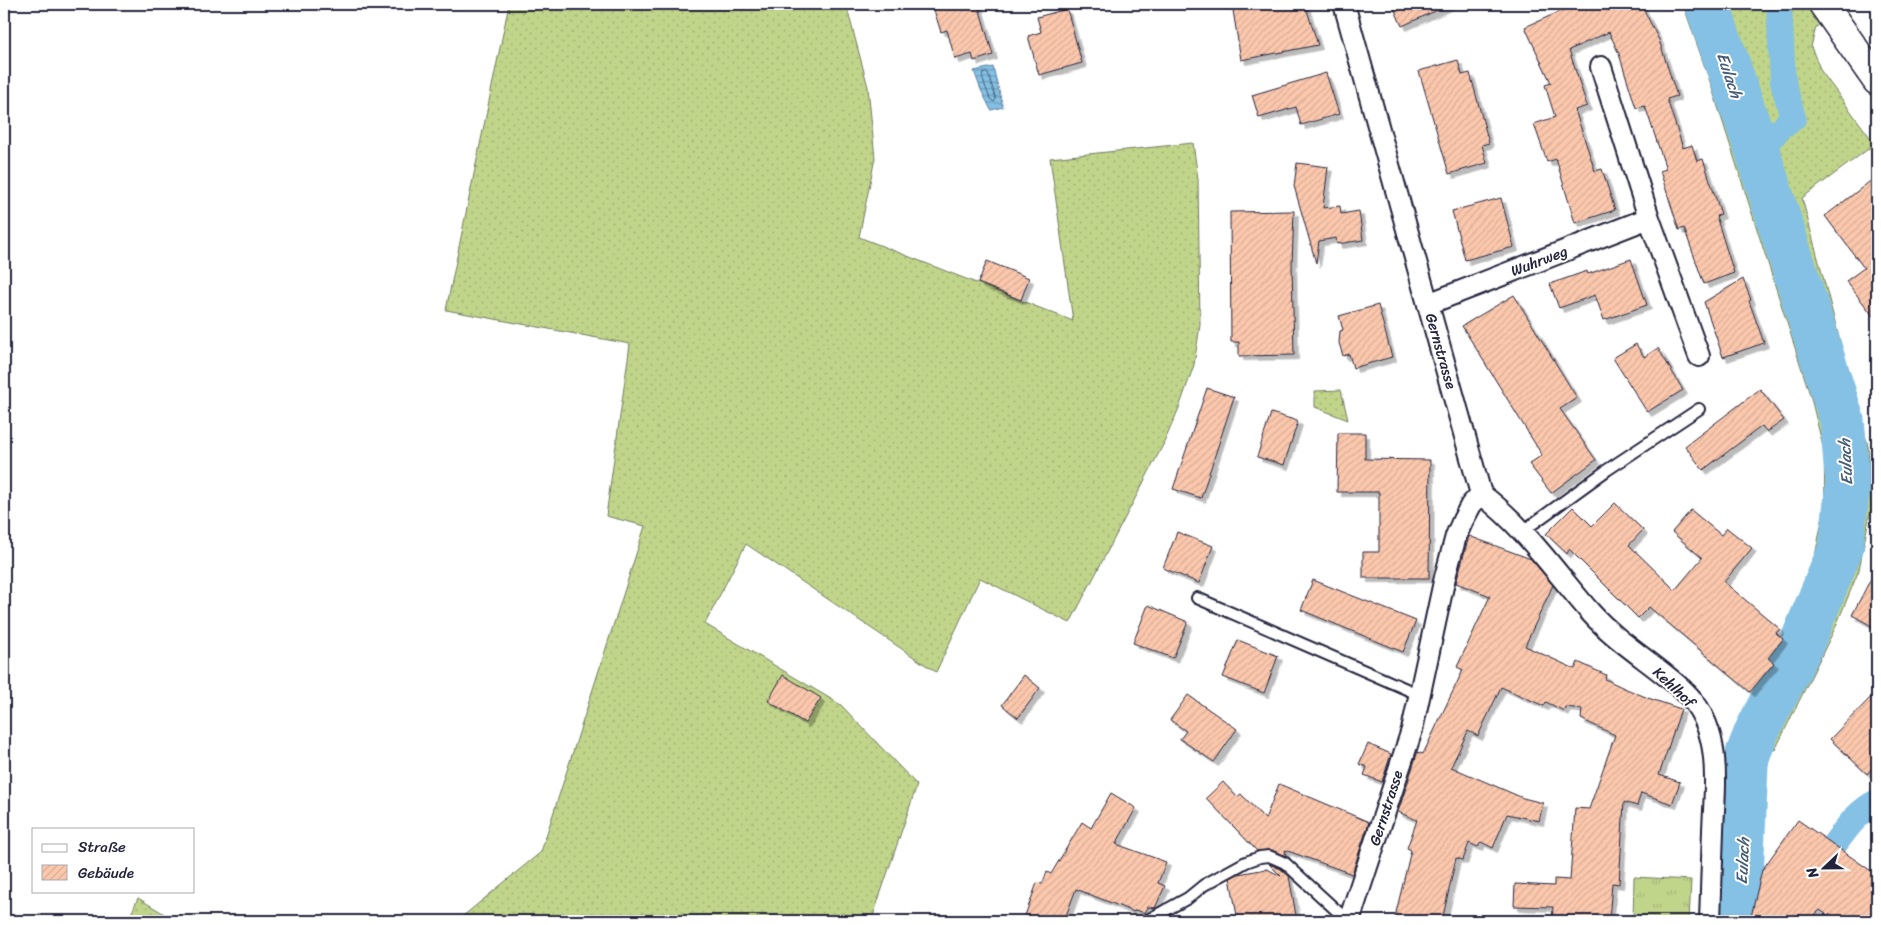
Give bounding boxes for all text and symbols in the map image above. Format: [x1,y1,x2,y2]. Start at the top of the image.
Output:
water label: Eulach [1709,49,1751,103]
street label: Wuhrweg [1507,238,1572,284]
street label: Gernstrasse [1418,310,1464,392]
water label: Eulach [1830,436,1861,486]
street label: Kehlhof [1646,660,1703,716]
street label: Gernstrasse [1362,767,1410,849]
legend [32,828,195,892]
text: Straße [78,834,126,860]
water label: Eulach [1727,835,1758,885]
north arrow [1798,842,1848,892]
text: Gebäude [78,860,134,886]
text: N [1799,863,1826,883]

